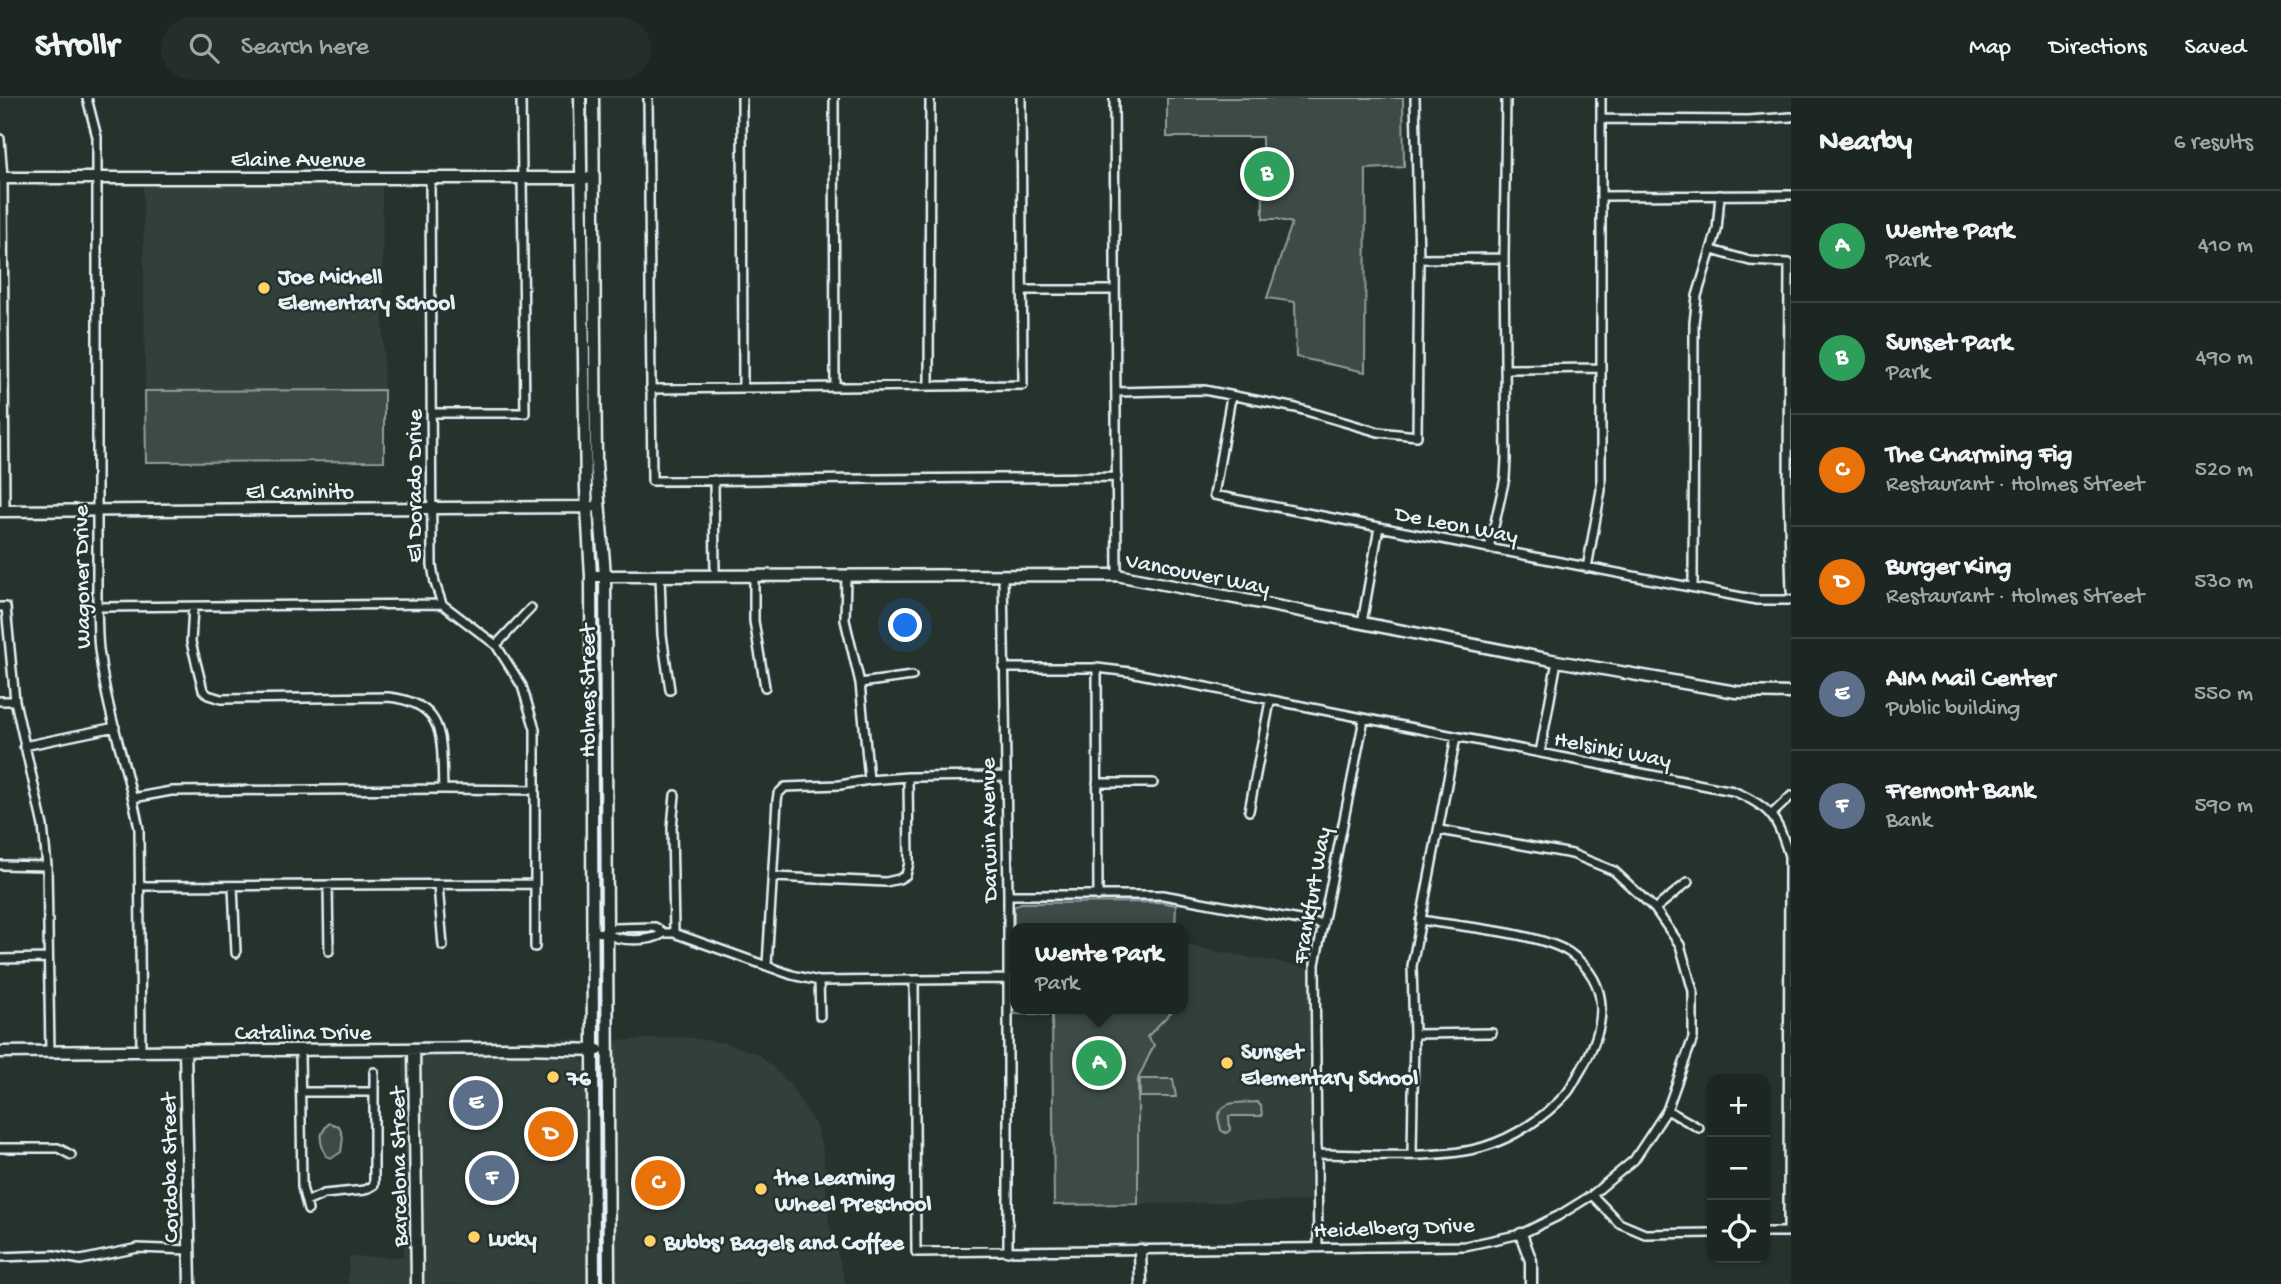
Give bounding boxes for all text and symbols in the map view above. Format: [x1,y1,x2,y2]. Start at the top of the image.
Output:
search box [161,17,651,80]
text: Strollr [35,29,119,67]
icon: search [185,29,223,67]
text: Search here [241,33,369,64]
text: Map [1969,34,2011,63]
text: Directions [2049,34,2147,63]
text: Saved [2185,34,2246,63]
text: Nearby [1819,126,1912,161]
text: 6 results [2174,130,2253,157]
street label: Elaine Avenue [231,148,366,175]
pin: B [1244,148,1290,200]
text: Wente Park [1886,217,2014,248]
text: A [1835,233,1849,260]
text: 410 m [2198,233,2253,260]
text: Park [1886,248,1930,275]
place label: Joe Michell Elementary School [277,265,455,318]
marker: Joe Michell Elementary School [256,280,272,296]
text: Sunset Park [1886,329,2012,360]
text: B [1836,345,1848,372]
text: 490 m [2196,345,2253,372]
text: Park [1886,360,1930,387]
street label: El Dorado Drive [403,408,430,563]
text: The Charming Fig [1886,441,2072,472]
text: C [1836,457,1848,484]
text: 520 m [2195,457,2253,484]
text: Restaurant · Holmes Street [1886,472,2144,499]
street label: El Caminito [246,480,354,507]
street label: De Leon Way [1391,501,1520,552]
street label: Wagoner Drive [69,504,98,649]
street label: Vancouver Way [1122,548,1272,603]
text: Burger King [1886,553,2011,584]
text: D [1835,569,1850,596]
text: 530 m [2194,569,2253,596]
text: Restaurant · Holmes Street [1886,584,2144,611]
your location [888,608,922,642]
street label: Holmes Street [576,623,603,758]
text: AIM Mail Center [1886,665,2055,696]
text: E [1835,681,1849,708]
text: 550 m [2194,681,2253,708]
text: Public building [1886,696,2020,723]
street label: Helsinki Way [1551,727,1673,776]
street label: Darwin Avenue [976,756,1005,904]
text: Fremont Bank [1886,777,2035,808]
text: F [1836,793,1848,820]
text: 590 m [2195,793,2253,820]
text: Bank [1886,808,1932,835]
street label: Frankfurt Way [1288,825,1339,967]
popup [1010,923,1188,1014]
text: Wente Park [1035,940,1163,971]
text: Park [1035,971,1079,998]
street label: Catalina Drive [235,1021,372,1048]
pin: A [1076,1037,1122,1089]
place label: Sunset Elementary School [1241,1040,1418,1093]
marker: Sunset Elementary School [1219,1055,1235,1071]
place label: 76 [566,1067,592,1094]
marker: 76 [545,1069,561,1085]
map controls [1707,1074,1770,1263]
button: + [1707,1074,1770,1137]
pin: E [453,1077,499,1129]
street label: Barcelona Street [386,1085,415,1248]
street label: Cordoba Street [157,1091,186,1243]
pin: D [528,1108,574,1160]
button: − [1707,1137,1770,1200]
pin: F [469,1152,515,1204]
pin: C [635,1157,681,1209]
place label: the Learning Wheel Preschool [773,1166,931,1219]
marker: the Learning Wheel Preschool [753,1181,769,1197]
button: locate [1707,1200,1770,1263]
street label: Heidelberg Drive [1313,1213,1476,1246]
place label: Lucky [488,1227,537,1254]
marker: Lucky [466,1229,482,1245]
place label: Bubbs' Bagels and Coffee [663,1231,905,1258]
marker: Bubbs' Bagels and Coffee [642,1233,658,1249]

